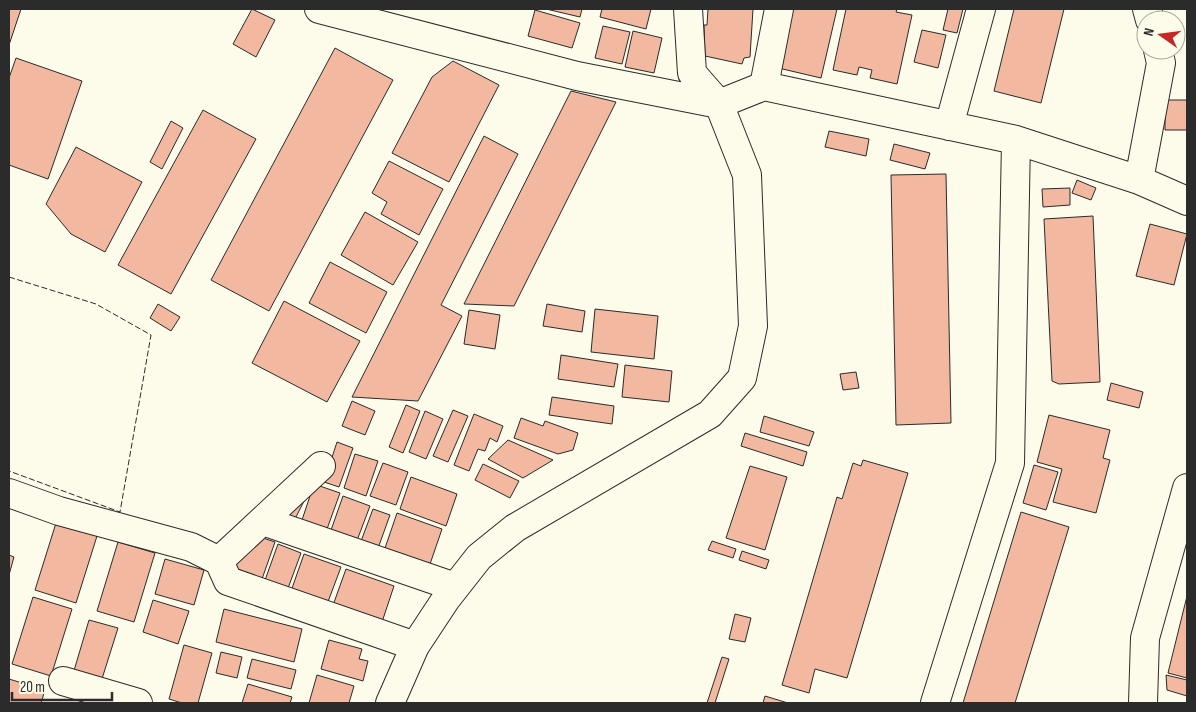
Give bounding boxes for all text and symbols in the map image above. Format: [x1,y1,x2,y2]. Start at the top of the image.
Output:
north arrow [1136,10,1186,60]
text: N [1140,26,1158,38]
scale bar [12,670,112,702]
text: 20 m [20,678,45,697]

